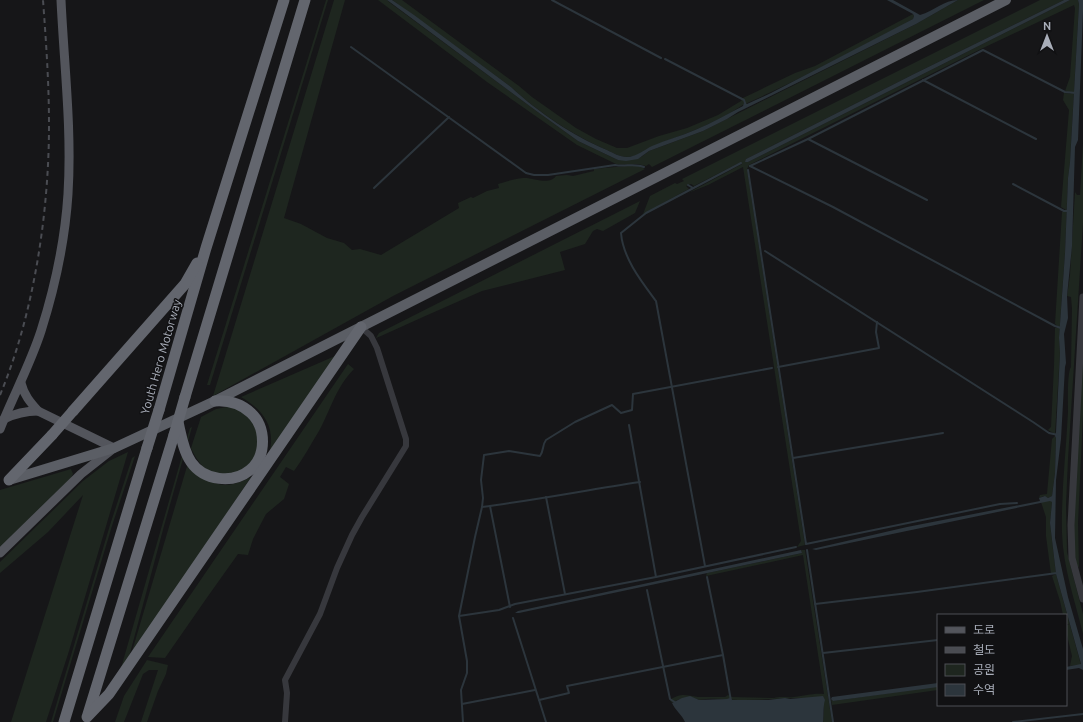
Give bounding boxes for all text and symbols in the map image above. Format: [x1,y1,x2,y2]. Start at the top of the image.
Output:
north arrow [1027,16,1067,56]
text: N [1043,20,1051,32]
street label: Youth Hero Motorway [138,298,183,416]
legend [937,614,1067,706]
text: 도로 [973,623,995,636]
text: 철도 [973,643,995,656]
text: 공원 [973,663,995,676]
text: 수역 [973,683,995,696]

